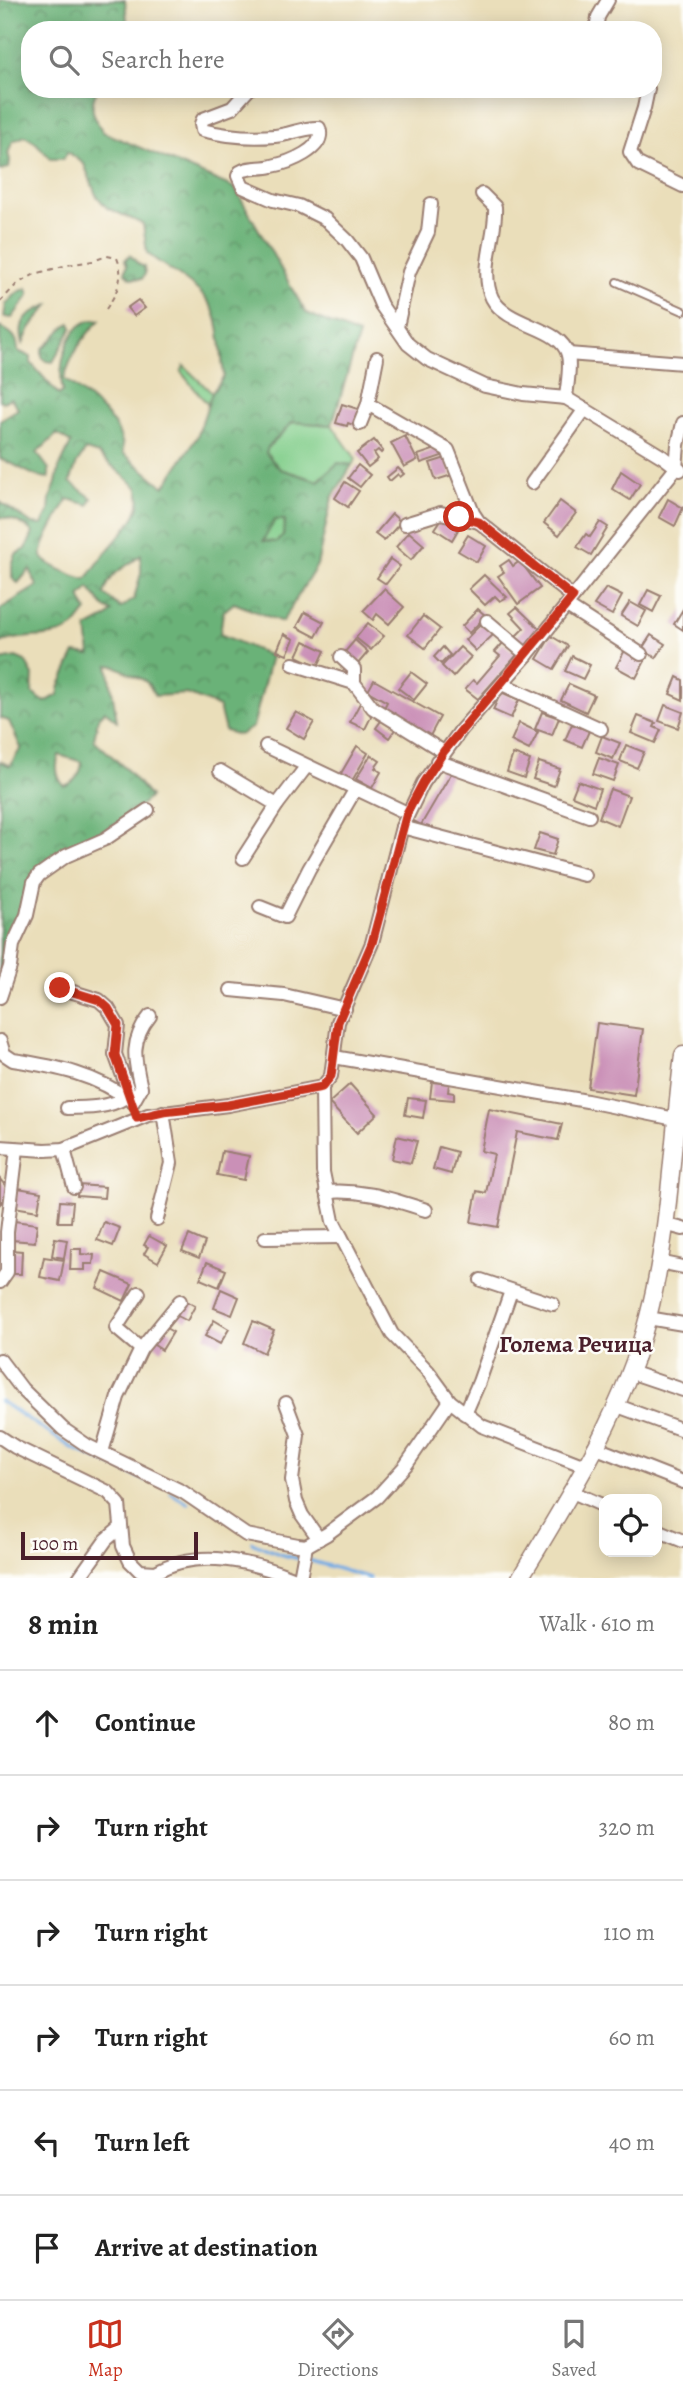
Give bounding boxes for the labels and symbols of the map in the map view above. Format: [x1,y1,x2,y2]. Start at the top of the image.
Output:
route start [443,501,474,532]
route end [44,972,75,1003]
district label: Голема Речица [499,1328,654,1360]
scale bar [21,1529,198,1561]

